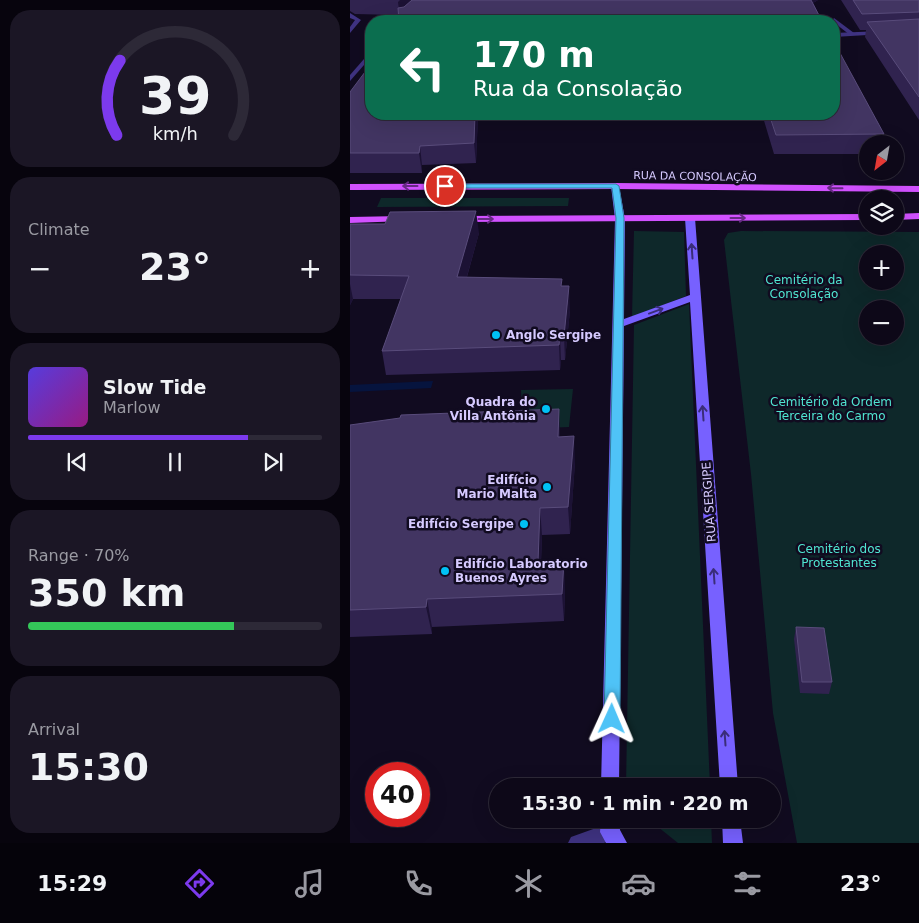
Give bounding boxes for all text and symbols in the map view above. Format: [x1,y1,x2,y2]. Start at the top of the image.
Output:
icon: left [390,35,455,100]
text: 170 m [473,35,595,75]
text: 39 [139,66,211,126]
text: Rua da Consolação [473,76,682,101]
text: km/h [152,123,198,144]
north arrow [859,135,904,180]
map controls [859,135,904,345]
pin [424,165,466,207]
street label: RUA DA CONSOLAÇÃO [633,169,757,184]
icon: arrive [431,172,459,200]
one-way arrow [403,181,419,191]
one-way arrow [828,183,844,193]
button: layers [859,190,904,235]
one-way arrow [730,213,746,223]
one-way arrow [478,214,494,224]
text: Climate [28,220,90,239]
one-way arrow [687,244,696,260]
text: 23° [139,245,211,289]
button: + [859,245,904,290]
text: − [28,252,51,285]
text: + [299,252,322,285]
park label: Cemitério da Consolação [765,273,843,301]
button: − [859,300,904,345]
one-way arrow [648,306,663,315]
place label: Anglo Sergipe [506,328,601,342]
marker: Anglo Sergipe [490,329,502,341]
text: Slow Tide [103,376,206,398]
place label: Quadra do Villa Antônia [450,395,536,423]
park label: Cemitério da Ordem Terceira do Carmo [770,395,892,423]
text: Marlow [103,398,161,417]
marker: Quadra do Villa Antônia [540,403,552,415]
one-way arrow [698,406,708,422]
icon: previous [63,448,91,476]
icon: pause [161,448,189,476]
icon: next [259,448,287,476]
street label: RUA SERGIPE [699,461,719,543]
place label: Edifício Mario Malta [457,473,537,501]
marker: Edifício Mario Malta [541,481,553,493]
place label: Edifício Sergipe [408,517,514,531]
marker: Edifício Sergipe [518,518,530,530]
park label: Cemitério dos Protestantes [797,542,881,570]
text: Range · 70% [28,546,130,565]
place label: Edifício Laboratorio Buenos Ayres [455,557,588,585]
marker: Edifício Laboratorio Buenos Ayres [439,565,451,577]
one-way arrow [709,568,719,584]
text: 350 km [28,571,185,615]
position arrow [585,692,637,744]
text: Arrival [28,720,80,739]
one-way arrow [721,730,730,746]
text: 15:30 [28,745,149,789]
speed limit sign: 40 [365,762,430,827]
text: 15:30 · 1 min · 220 m [521,792,749,814]
icon: directions [182,866,217,901]
icon: music [292,866,327,901]
icon: phone [401,866,436,901]
icon: climate [511,866,546,901]
icon: car [621,866,656,901]
icon: filters [730,866,765,901]
text: 15:29 [37,871,107,896]
text: 23° [840,871,882,896]

